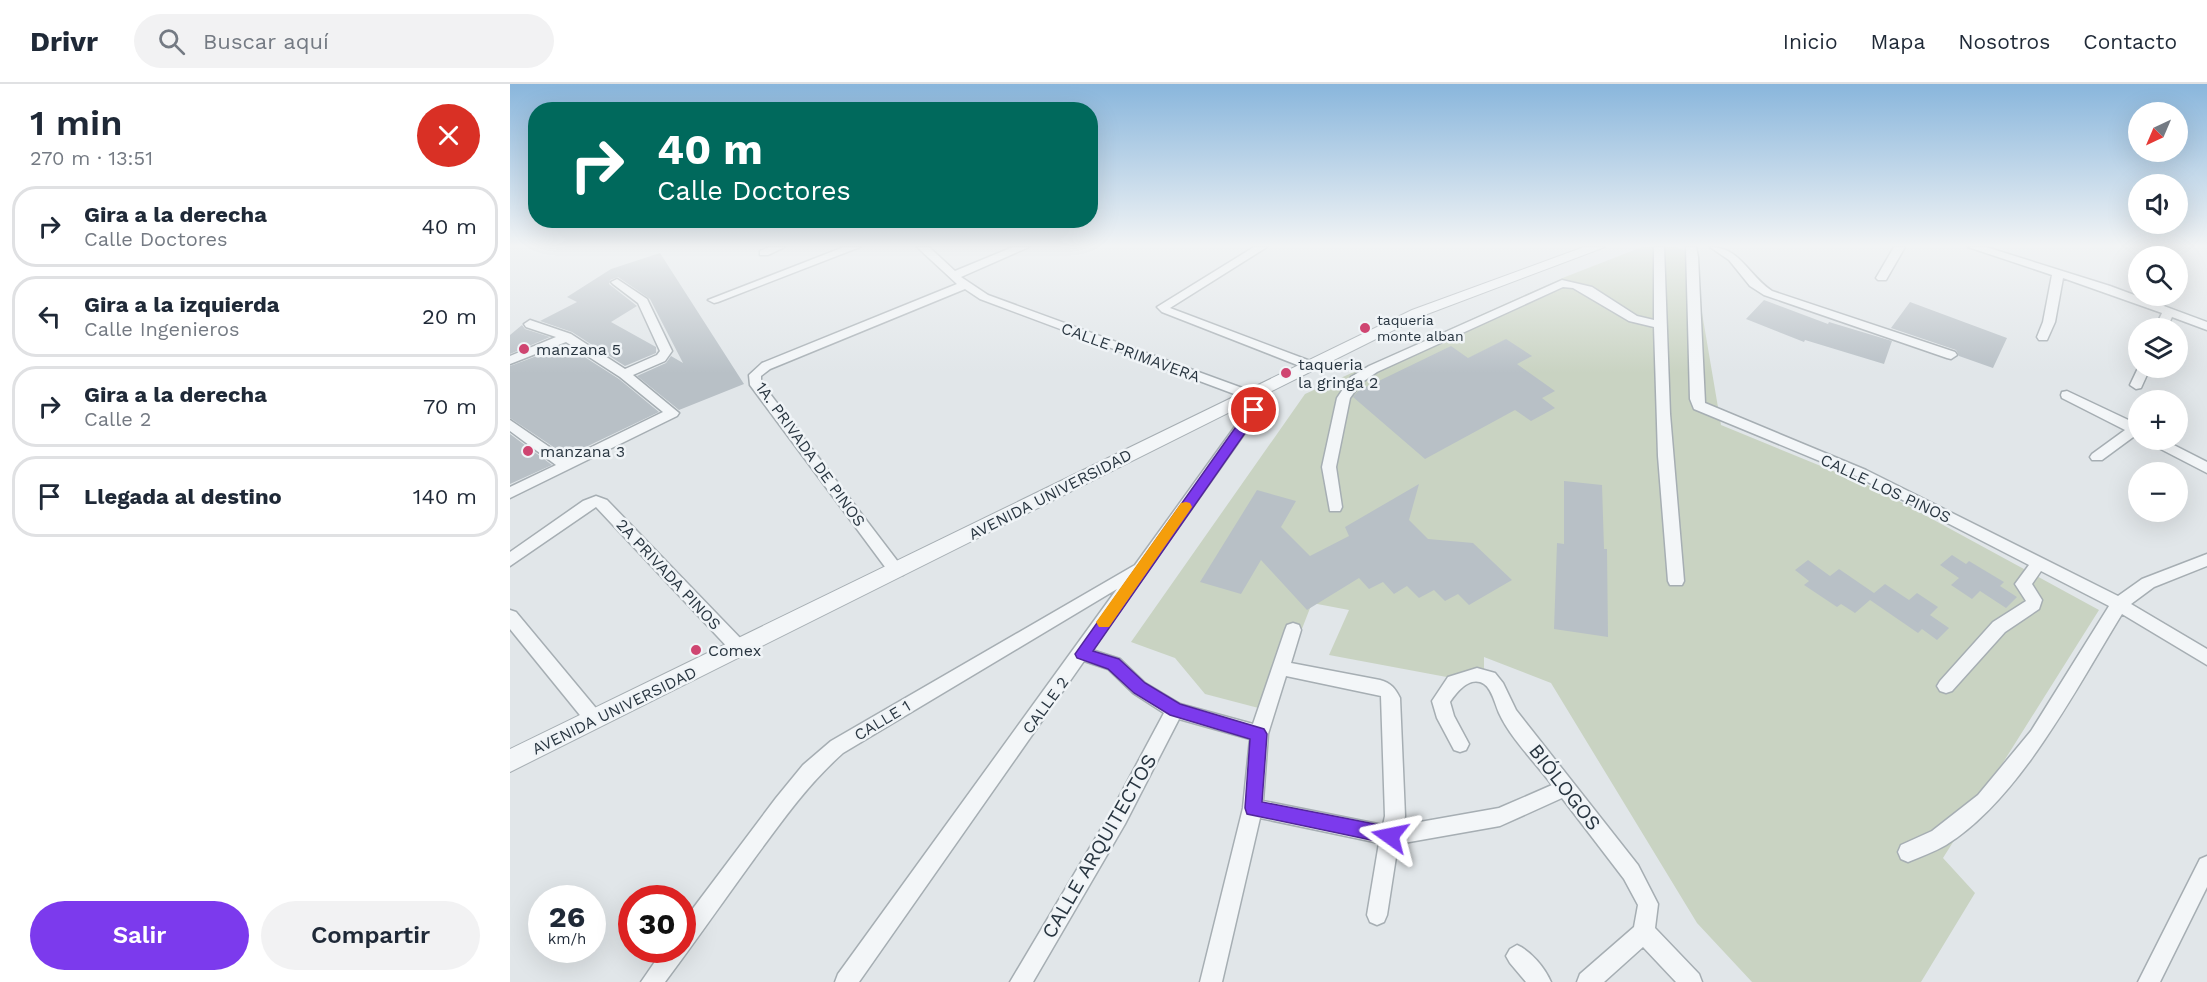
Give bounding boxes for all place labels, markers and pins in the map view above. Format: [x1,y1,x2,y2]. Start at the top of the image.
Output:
place label: taqueria monte alban [1377,312,1464,344]
marker: taqueria monte alban [1358,321,1372,335]
place label: manzana 5 [536,340,621,359]
marker: manzana 5 [517,342,531,356]
place label: taqueria la gringa 2 [1298,355,1378,392]
marker: taqueria la gringa 2 [1279,366,1293,380]
pin [1228,384,1279,435]
place label: manzana 3 [540,442,625,461]
marker: manzana 3 [521,444,535,458]
place label: Comex [708,641,761,660]
marker: Comex [689,643,703,657]

